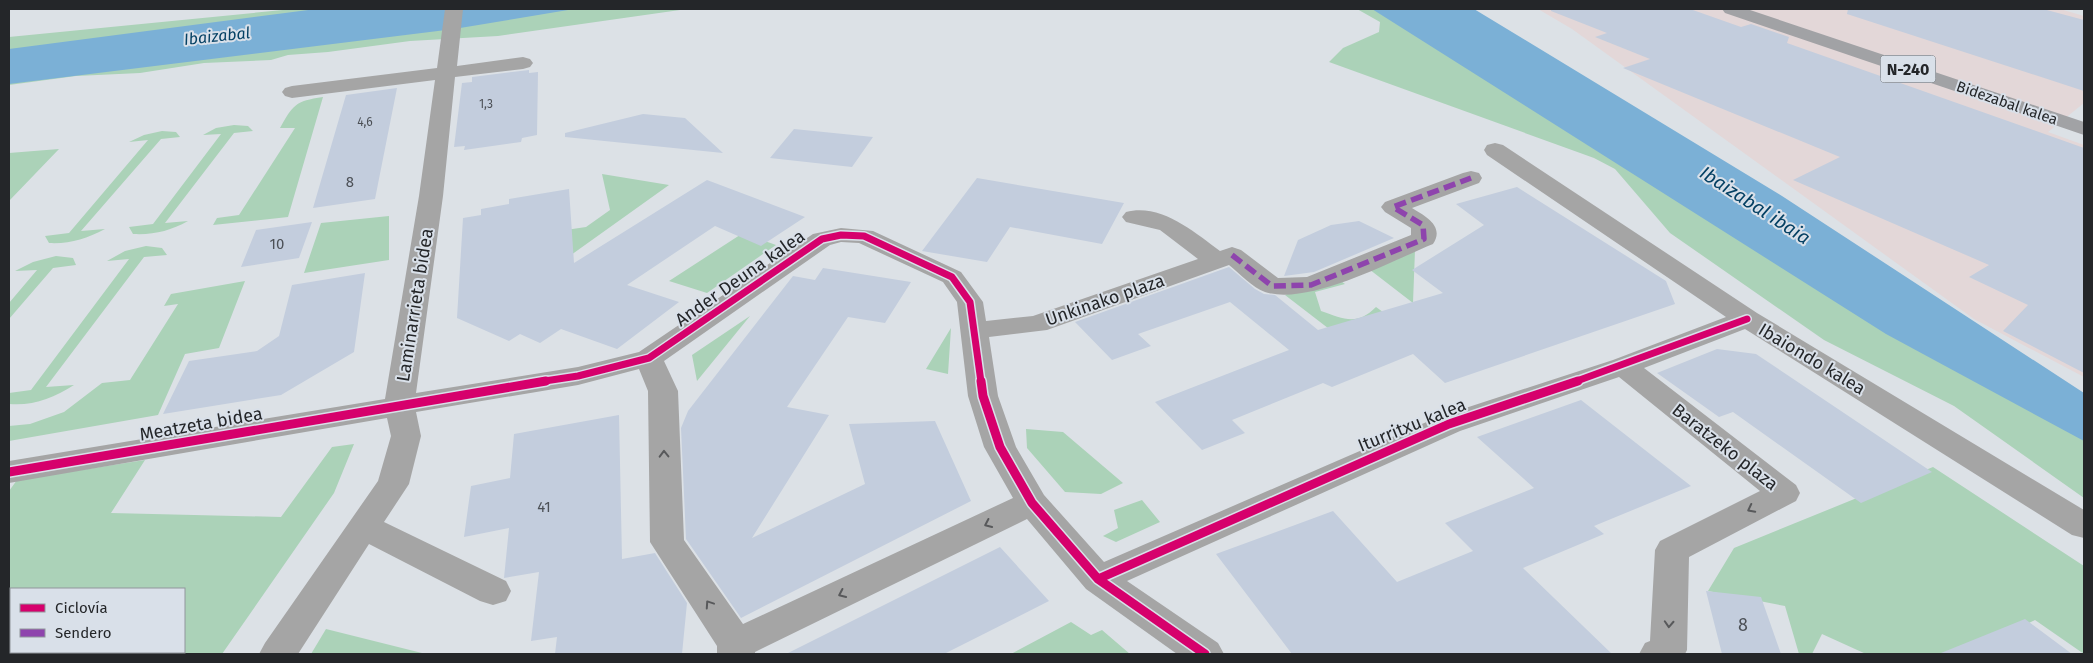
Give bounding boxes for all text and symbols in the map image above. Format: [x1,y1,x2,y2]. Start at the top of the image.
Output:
water label: Ibaizabal [183,23,251,49]
road number: N-240 [1880,56,1936,82]
street label: Bidezabal kalea [1954,77,2060,129]
house number: 1,3 [479,97,493,111]
house number: 4,6 [357,115,373,129]
water label: Ibaizabal ibaia [1695,161,1815,249]
house number: 8 [346,173,354,191]
street label: Ander Deuna kalea [671,225,809,331]
street label: Laminarrieta bidea [392,227,438,383]
house number: 10 [270,235,284,253]
street label: Unkinako plaza [1043,269,1167,331]
street label: Ibaiondo kalea [1754,318,1870,400]
street label: Iturritxu kalea [1355,393,1469,457]
street label: Baratzeko plaza [1668,399,1782,495]
street label: Meatzeta bidea [138,402,264,446]
one-way arrow [659,449,670,457]
house number: 41 [537,498,551,516]
one-way arrow [1747,503,1756,513]
one-way arrow [984,518,993,528]
legend [10,588,185,653]
one-way arrow [838,588,847,598]
text: Ciclovía [55,599,108,617]
one-way arrow [705,600,715,609]
house number: 8 [1738,614,1748,636]
one-way arrow [1664,620,1674,628]
text: Sendero [55,624,111,642]

